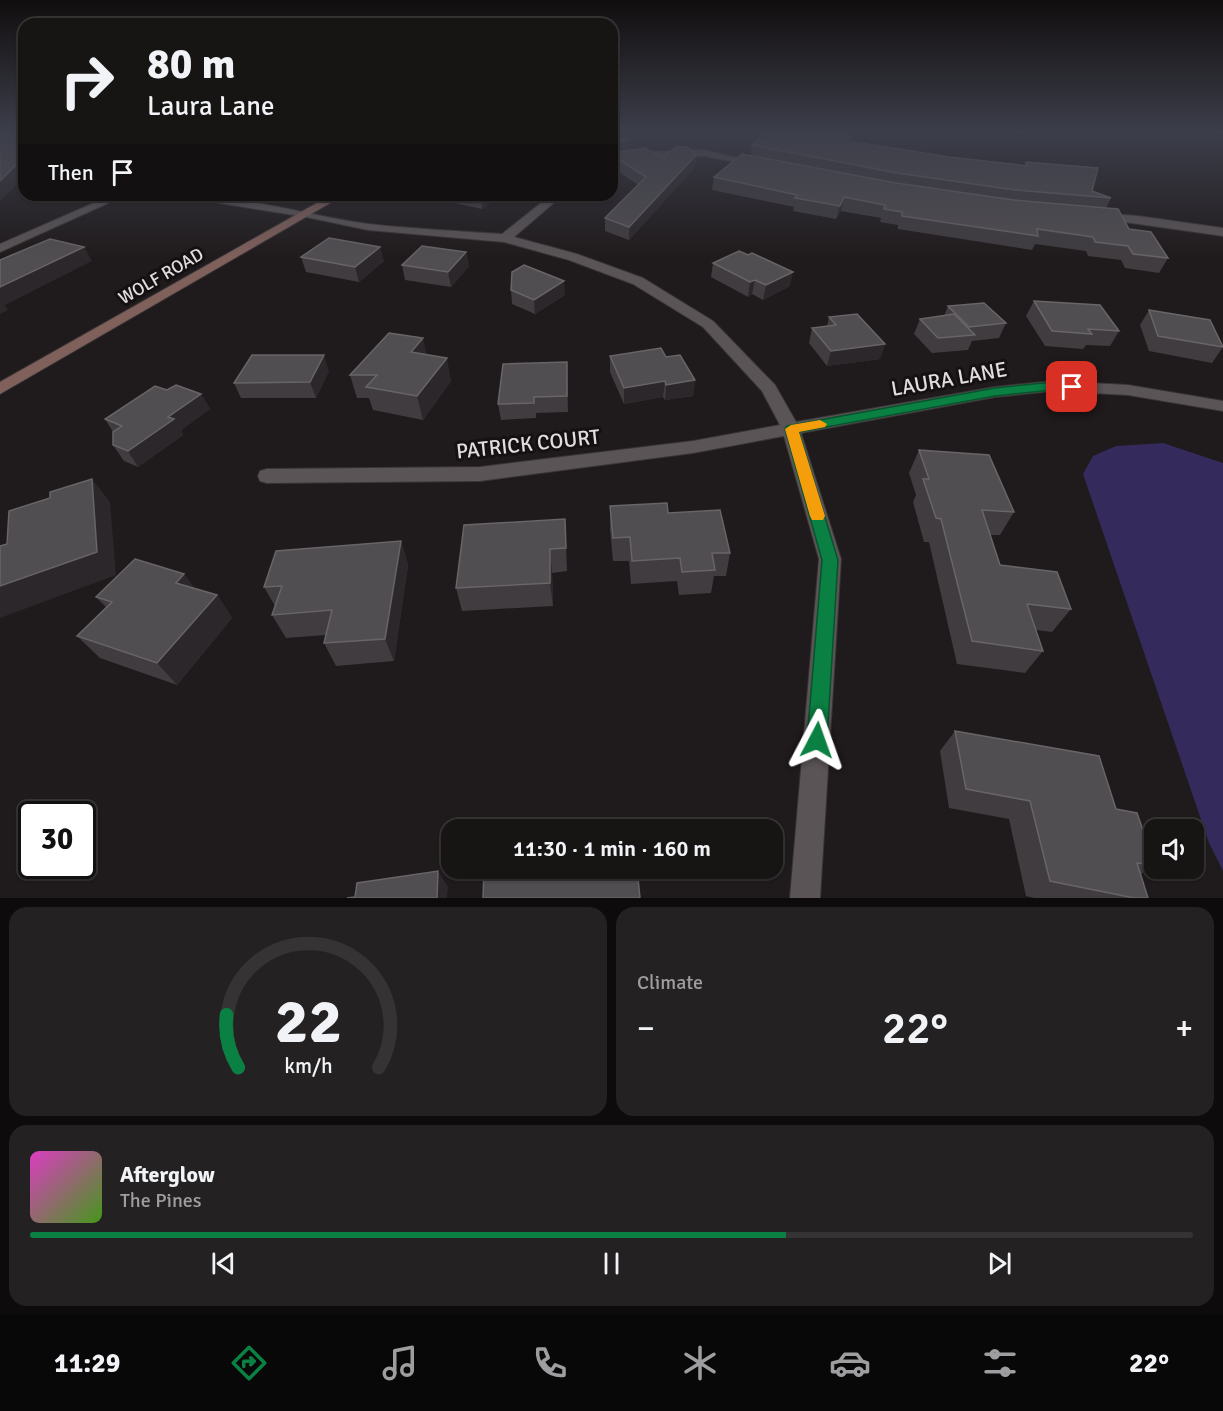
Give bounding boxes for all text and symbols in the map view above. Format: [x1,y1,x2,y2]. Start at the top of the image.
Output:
text: 80 m [147,39,236,90]
icon: right [48,42,126,120]
text: Laura Lane [147,90,274,123]
icon: arrive [106,156,139,189]
text: Then [48,159,94,186]
street label: WOLF ROAD [115,243,207,309]
street label: LAURA LANE [889,356,1009,402]
pin [1046,361,1097,412]
icon: arrive [1055,370,1088,403]
street label: PATRICK COURT [455,423,602,464]
position arrow [785,708,849,772]
speed limit sign: 30 [18,801,96,879]
map controls [1144,819,1204,879]
button: sound [1144,819,1204,879]
text: 11:30 · 1 min · 160 m [513,835,711,862]
text: Climate [637,970,703,995]
text: 22 [274,983,342,1060]
text: 22° [882,1001,948,1056]
text: − [637,1008,655,1049]
text: + [1175,1008,1193,1049]
text: km/h [284,1054,332,1080]
text: Afterglow [120,1161,215,1188]
text: The Pines [120,1188,202,1213]
icon: previous [207,1247,240,1280]
icon: pause [595,1247,628,1280]
icon: next [983,1247,1016,1280]
icon: directions [228,1342,270,1384]
icon: music [379,1342,421,1384]
icon: phone [529,1342,571,1384]
icon: climate [679,1342,721,1384]
icon: car [829,1342,871,1384]
icon: filters [979,1342,1021,1384]
text: 11:29 [54,1347,120,1380]
text: 22° [1129,1347,1169,1380]

